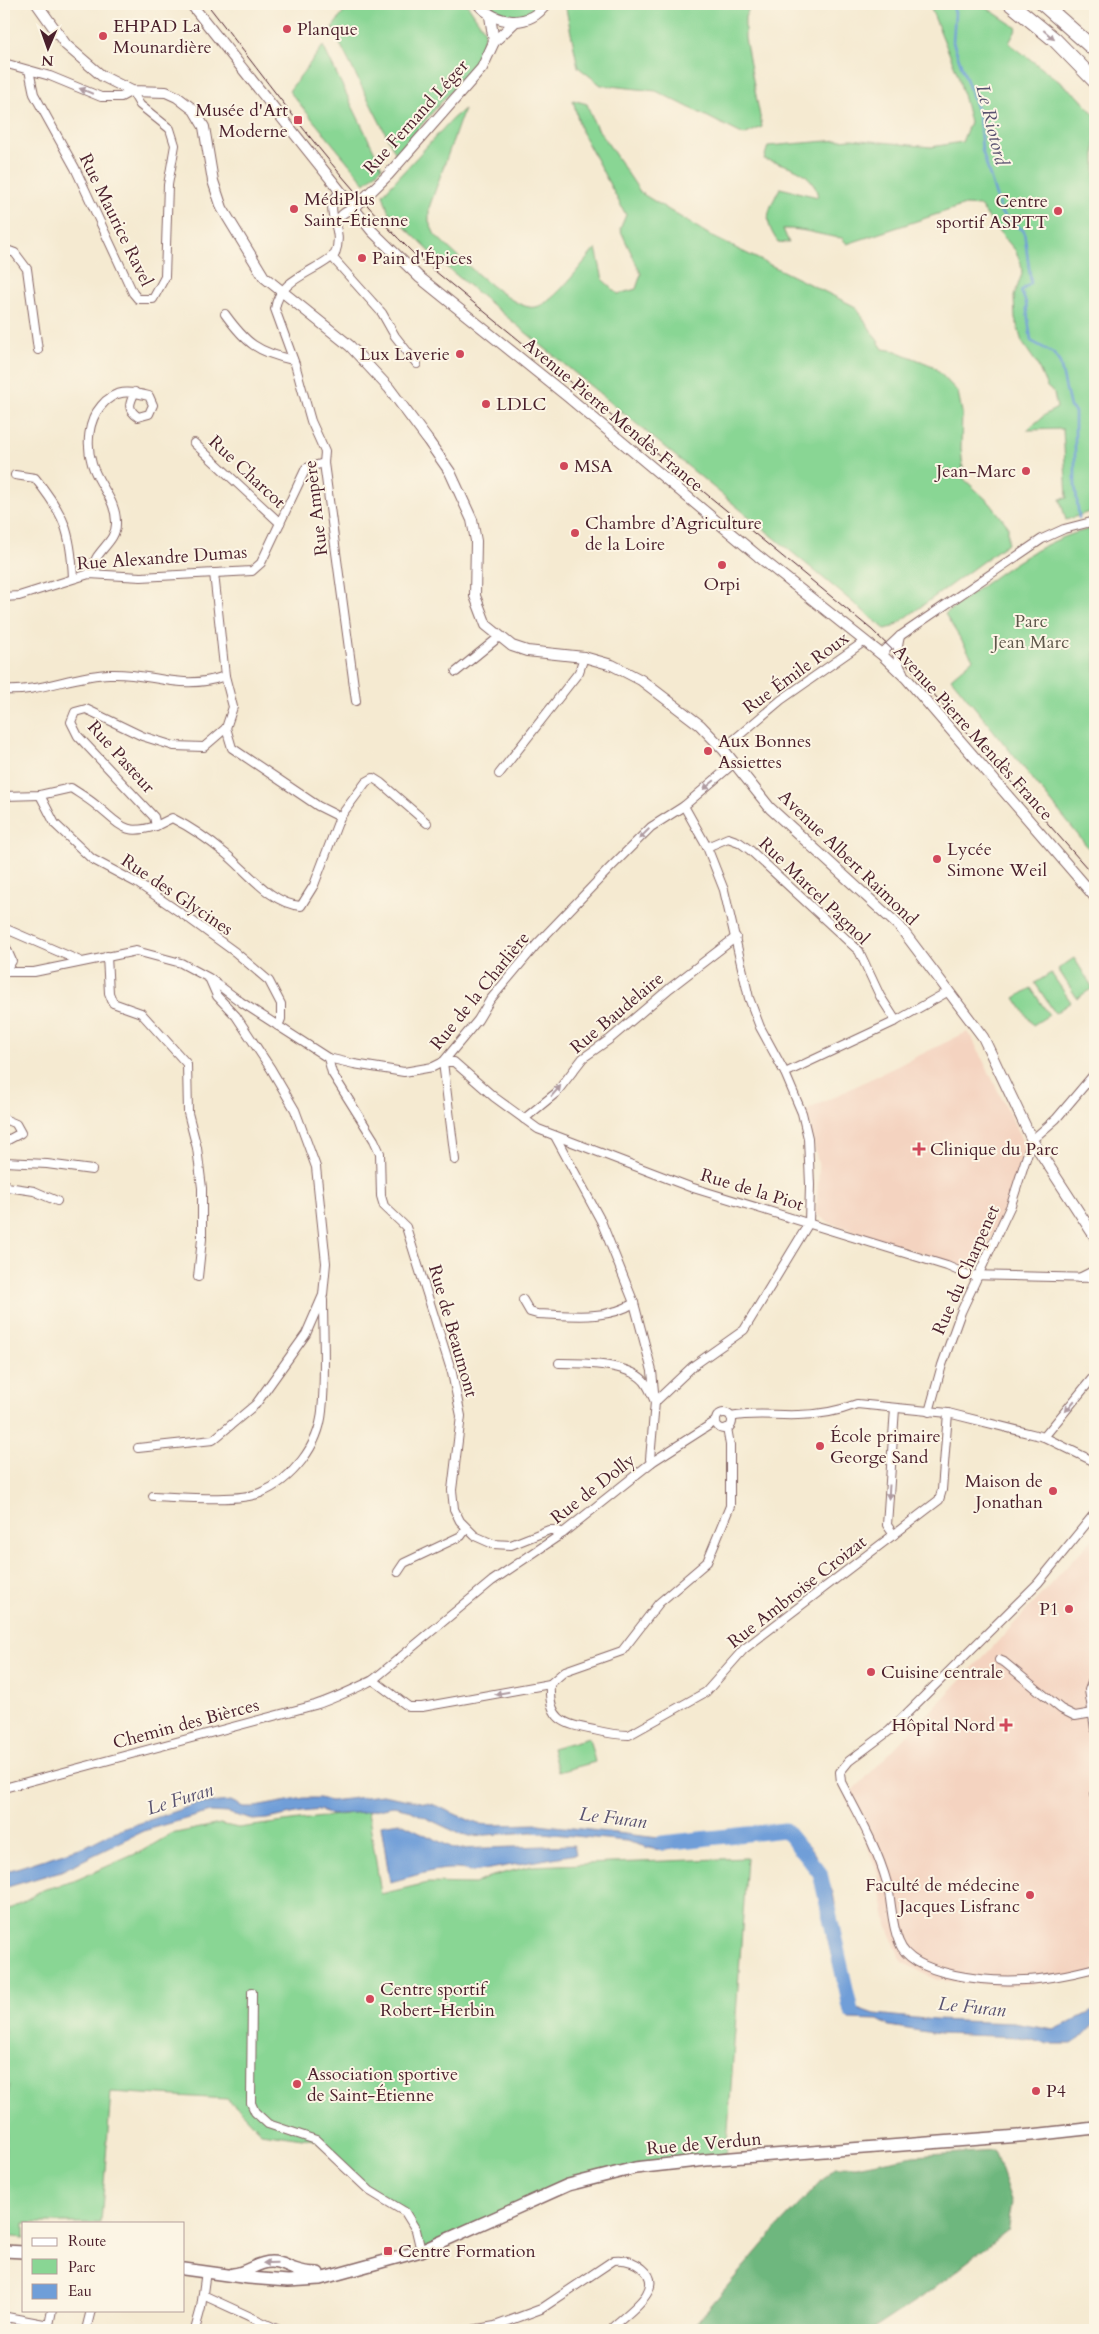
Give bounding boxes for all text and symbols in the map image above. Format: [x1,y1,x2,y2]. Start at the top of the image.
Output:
place label: EHPAD La Mounardière [113,14,212,60]
place label: Planque [297,17,358,42]
north arrow [22,22,72,72]
marker: Planque [281,23,293,35]
one-way arrow [1042,29,1054,41]
marker: EHPAD La Mounardière [97,30,109,42]
text: N [41,51,54,70]
street label: Rue Fernand Léger [358,54,475,180]
water label: Le Riotord [969,82,1015,169]
one-way arrow [78,86,93,94]
place label: Musée d'Art Moderne [195,98,288,144]
marker: Musée d'Art Moderne [292,114,304,126]
street label: Rue Maurice Ravel [73,149,159,291]
place label: MédiPlus Saint-Étienne [304,187,408,233]
place label: Centre sportif ASPTT [936,189,1048,235]
marker: MédiPlus Saint-Étienne [288,203,300,215]
marker: Centre sportif ASPTT [1052,205,1064,217]
place label: Pain d'Épices [372,246,472,271]
marker: Pain d'Épices [356,252,368,264]
street label: Avenue Pierre Mendès France [517,332,709,498]
place label: Lux Laverie [360,342,450,367]
marker: Lux Laverie [454,348,466,360]
place label: LDLC [496,392,546,417]
marker: LDLC [480,398,492,410]
street label: Rue Charcot [203,430,291,514]
place label: MSA [574,454,613,479]
street label: Rue Ampère [298,459,334,557]
place label: Jean-Marc [933,459,1016,484]
marker: MSA [558,460,570,472]
marker: Jean-Marc [1020,465,1032,477]
place label: Chambre d’Agriculture de la Loire [585,511,762,557]
marker: Chambre d’Agriculture de la Loire [569,527,581,539]
street label: Rue Alexandre Dumas [76,540,248,576]
marker: Orpi [716,559,728,571]
place label: Orpi [704,572,740,597]
park label: Parc Jean Marc [990,609,1069,655]
street label: Rue Émile Roux [738,626,854,720]
street label: Avenue Pierre Mendès France [887,640,1059,826]
street label: Rue Pasteur [82,715,161,799]
place label: Aux Bonnes Assiettes [718,729,811,775]
marker: Aux Bonnes Assiettes [702,745,714,757]
one-way arrow [702,780,715,791]
street label: Avenue Albert Raimond [773,785,924,932]
one-way arrow [638,828,650,840]
street label: Rue Marcel Pagnol [753,831,875,951]
place label: Lycée Simone Weil [947,837,1047,883]
street label: Rue des Glycines [116,848,238,942]
marker: Lycée Simone Weil [931,853,943,865]
street label: Rue de la Charlière [424,927,536,1055]
street label: Rue Baudelaire [565,966,669,1060]
one-way arrow [551,1084,562,1097]
place label: Clinique du Parc [930,1137,1059,1162]
marker: Clinique du Parc [912,1142,926,1156]
street label: Rue de la Piot [698,1163,807,1218]
street label: Rue du Charpenet [926,1201,1006,1339]
street label: Rue de Beaumont [422,1262,484,1401]
one-way arrow [1064,1399,1075,1412]
place label: École primaire George Sand [830,1424,941,1470]
marker: École primaire George Sand [814,1440,826,1452]
street label: Rue de Dolly [546,1448,641,1530]
place label: Maison de Jonathan [965,1469,1044,1515]
one-way arrow [885,1484,893,1500]
marker: Maison de Jonathan [1047,1485,1059,1497]
street label: Rue Ambroise Croizat [722,1530,872,1654]
place label: P1 [1039,1597,1059,1622]
marker: P1 [1063,1603,1075,1615]
place label: Cuisine centrale [881,1660,1003,1685]
marker: Cuisine centrale [865,1666,877,1678]
one-way arrow [494,1689,510,1697]
street label: Chemin des Bièrces [110,1692,262,1756]
place label: Hôpital Nord [891,1713,995,1738]
marker: Hôpital Nord [999,1718,1013,1732]
water label: Le Furan [144,1776,217,1821]
water label: Le Furan [578,1801,649,1835]
place label: Faculté de médecine Jacques Lisfranc [865,1873,1020,1919]
marker: Faculté de médecine Jacques Lisfranc [1024,1889,1036,1901]
place label: Centre sportif Robert-Herbin [380,1977,496,2023]
water label: Le Furan [937,1991,1008,2024]
marker: Centre sportif Robert-Herbin [364,1993,376,2005]
place label: Association sportive de Saint-Étienne [307,2062,458,2108]
marker: Association sportive de Saint-Étienne [291,2078,303,2090]
place label: P4 [1046,2079,1066,2104]
marker: P4 [1030,2085,1042,2097]
street label: Rue de Verdun [645,2126,763,2161]
legend [22,2222,185,2312]
text: Route [68,2231,106,2251]
place label: Centre Formation [398,2239,536,2264]
marker: Centre Formation [382,2245,394,2257]
text: Parc [68,2257,96,2277]
one-way arrow [262,2259,278,2267]
text: Eau [68,2281,92,2301]

